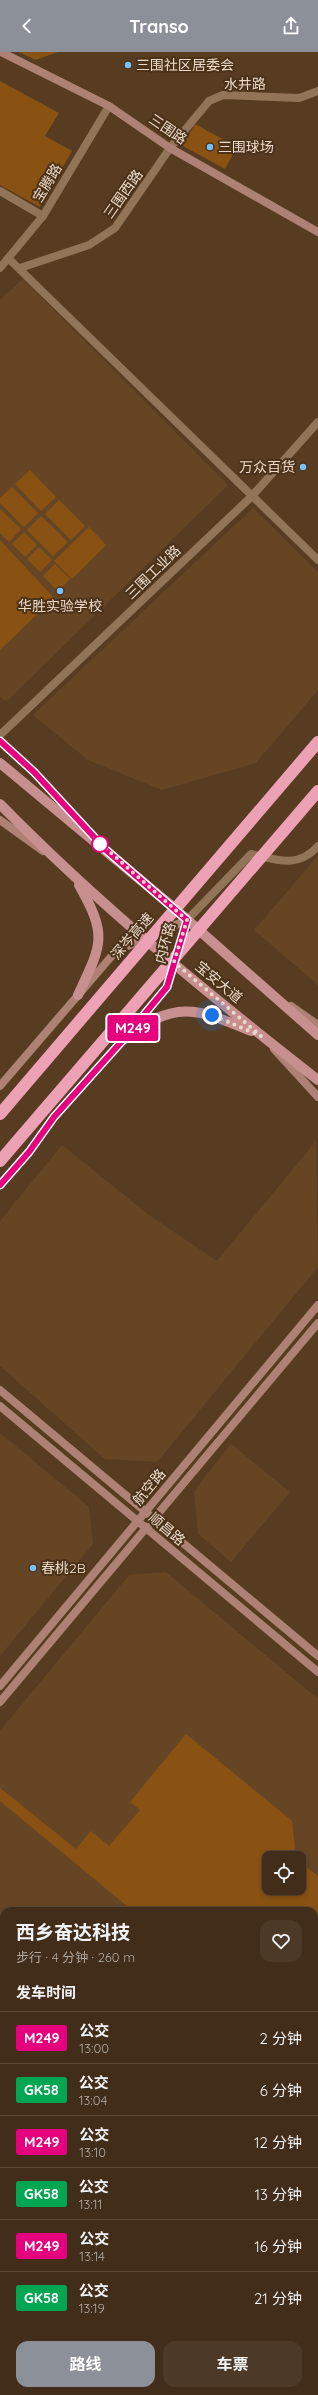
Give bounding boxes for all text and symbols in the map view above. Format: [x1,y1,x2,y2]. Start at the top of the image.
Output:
icon: back [16,15,38,37]
text: Transo [129,15,189,38]
icon: share [280,15,302,37]
place label: 三围社区居委会 [136,56,234,74]
marker: 三围社区居委会 [123,60,133,70]
street label: 水井路 [224,75,266,93]
street label: 三围路 [146,110,190,148]
place label: 三围球场 [218,138,274,156]
marker: 三围球场 [205,142,215,152]
street label: 宝腾路 [28,160,66,206]
street label: 三围西路 [100,166,146,222]
place label: 万众百货 [239,458,295,476]
marker: 万众百货 [298,462,308,472]
street label: 三围工业路 [122,541,184,603]
marker: 华胜实验学校 [55,586,65,596]
place label: 华胜实验学校 [18,597,102,615]
unlabelled marker [91,835,109,853]
street label: 深岑高速 [107,909,157,963]
street label: 内环路 [151,920,179,966]
street label: 宝安大道 [192,957,246,1007]
your location [202,1005,222,1025]
line badge: M249 [105,1015,161,1041]
text: M249 [115,1019,151,1037]
street label: 航空路 [129,1465,169,1509]
street label: 顺昌路 [145,1509,189,1549]
place label: 春桃2B [41,1559,86,1577]
marker: 春桃2B [28,1563,38,1573]
map controls [262,1851,306,1895]
button: locate [262,1851,306,1895]
text: 西乡奋达科技 [16,1920,130,1944]
button: heart [260,1920,302,1962]
text: 步行 · 4 分钟 · 260 m [16,1949,135,1965]
text: 发车时间 [16,1983,76,2002]
text: 公交 [79,2021,109,2040]
text: M249 [24,2029,59,2047]
text: 2 分钟 [260,2029,302,2048]
text: 13:00 [79,2040,109,2056]
text: 公交 [79,2073,109,2092]
text: GK58 [24,2081,59,2099]
text: 6 分钟 [260,2081,302,2100]
text: 13:04 [79,2092,107,2108]
text: 公交 [79,2125,109,2144]
text: M249 [24,2133,59,2151]
text: 12 分钟 [254,2133,302,2152]
text: 13:10 [79,2144,106,2160]
text: 公交 [79,2177,109,2196]
text: GK58 [24,2185,59,2203]
text: 13 分钟 [254,2185,302,2204]
text: 13:11 [79,2196,102,2212]
text: 公交 [79,2229,109,2248]
text: M249 [24,2237,59,2255]
text: 16 分钟 [254,2237,302,2256]
text: 13:14 [79,2248,105,2264]
text: 公交 [79,2281,109,2300]
text: GK58 [24,2289,59,2307]
text: 21 分钟 [254,2289,302,2308]
text: 13:19 [79,2300,105,2316]
button: 路线 [16,2341,155,2387]
button: 车票 [163,2341,302,2387]

